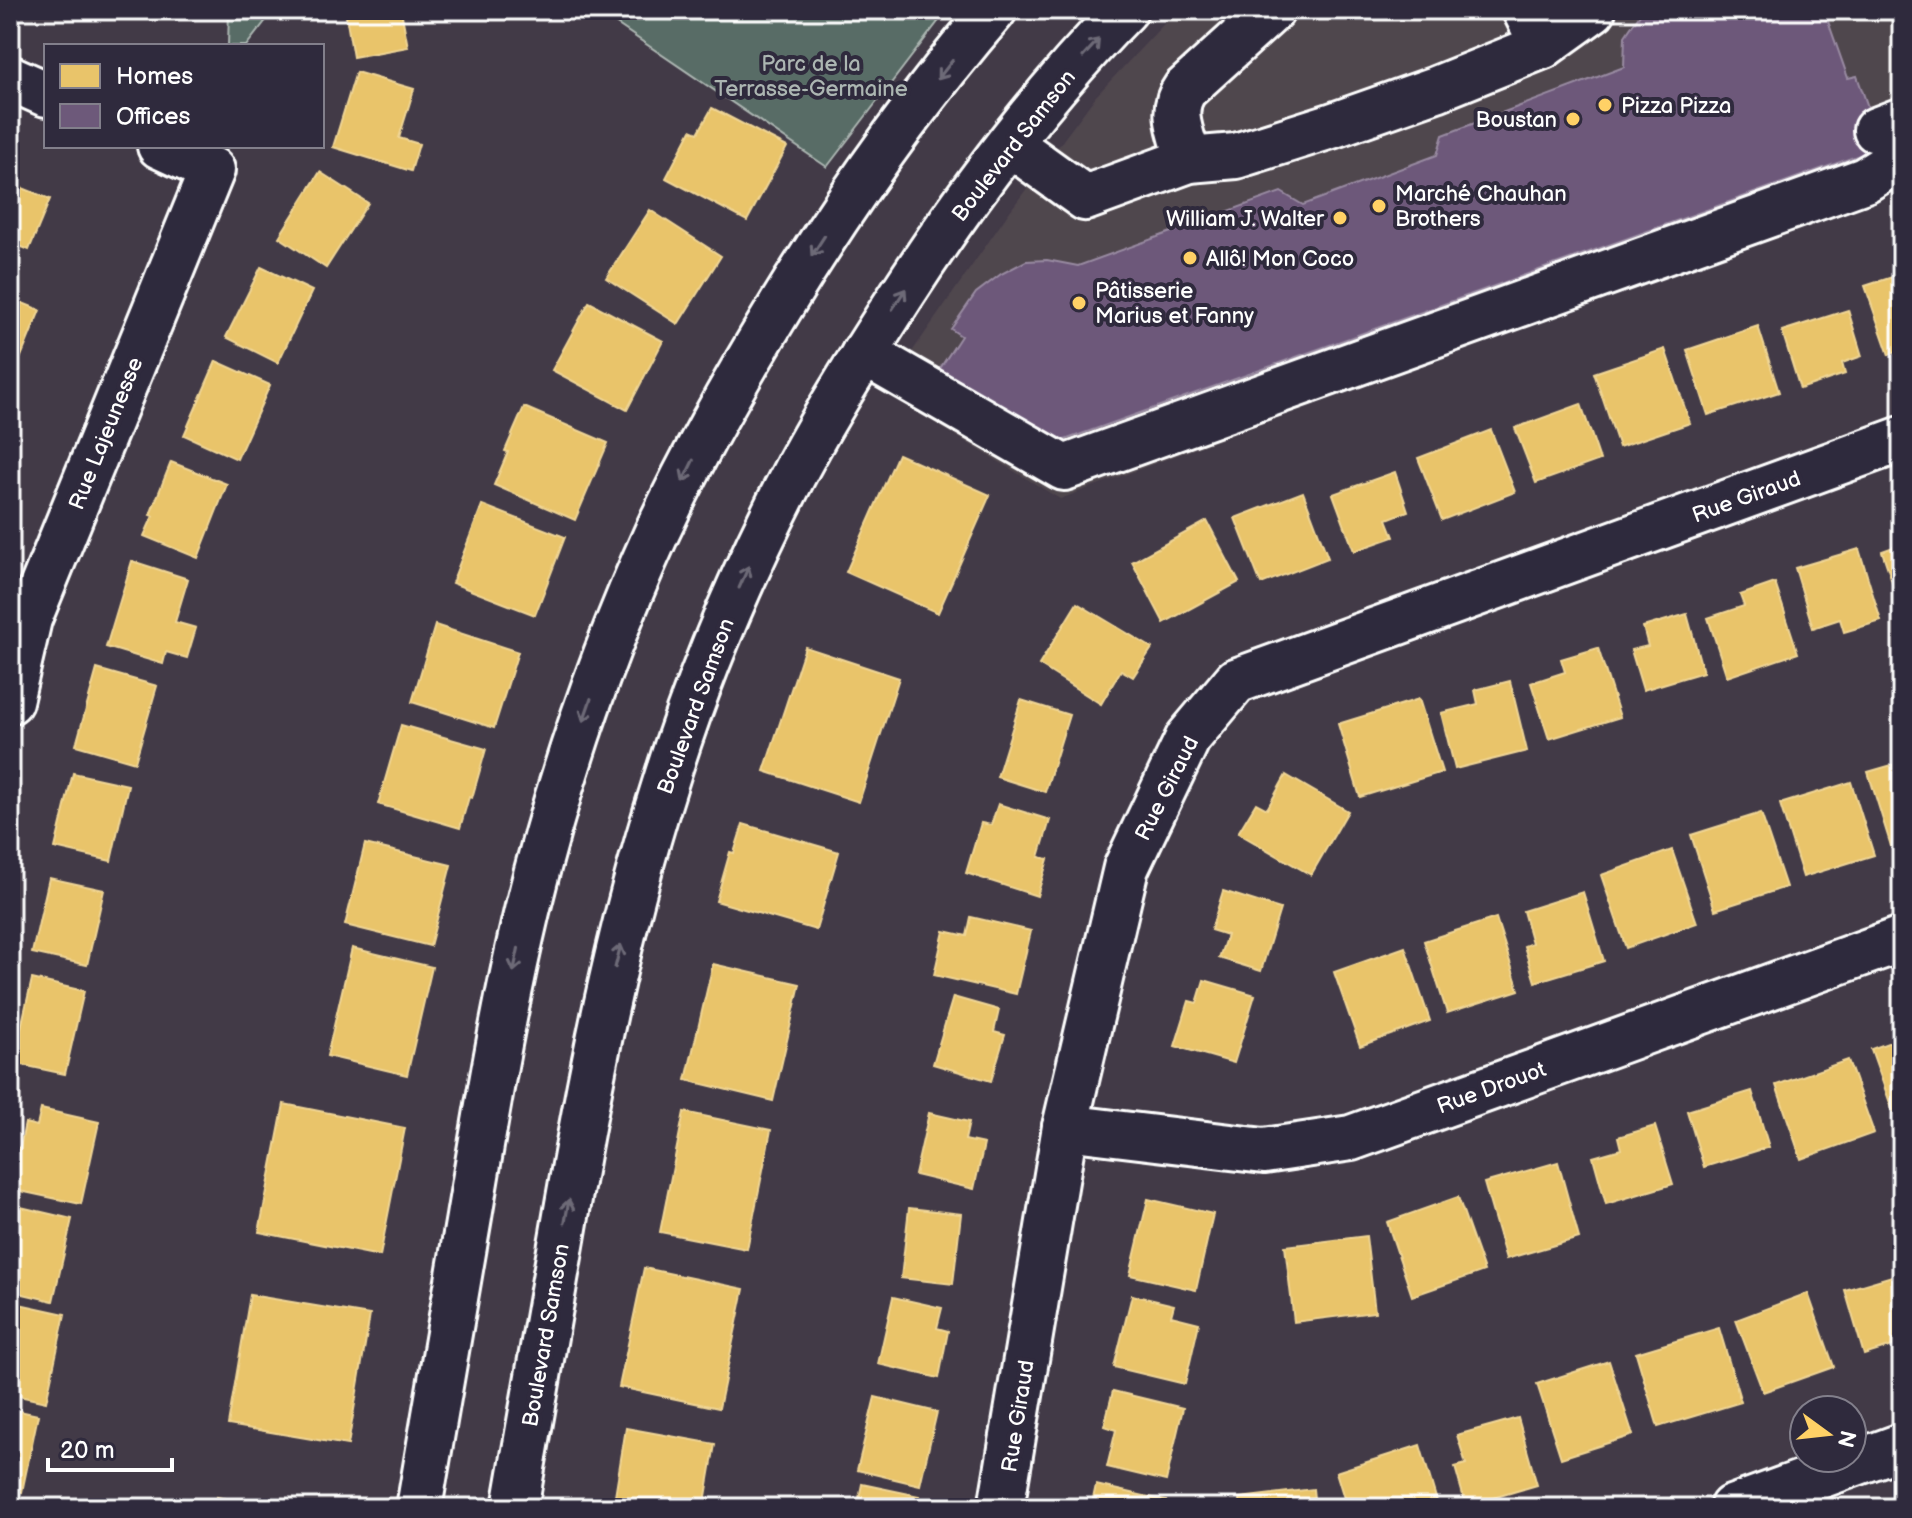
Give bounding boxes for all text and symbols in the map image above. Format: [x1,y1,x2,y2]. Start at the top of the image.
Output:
one-way arrow [1081,38,1100,58]
legend [44,44,324,148]
park label: Parc de la Terrasse-Germaine [714,51,908,103]
one-way arrow [936,59,953,80]
text: Homes [116,62,193,91]
street label: Boulevard Samson [946,65,1082,227]
place label: Pizza Pizza [1621,93,1731,120]
marker: Pizza Pizza [1596,96,1614,114]
text: Offices [116,102,190,131]
place label: Boustan [1476,107,1557,134]
marker: Boustan [1564,110,1582,128]
place label: Marché Chauhan Brothers [1395,181,1567,233]
marker: Marché Chauhan Brothers [1370,197,1388,215]
place label: William J. Walter [1166,206,1325,233]
marker: William J. Walter [1331,209,1349,227]
one-way arrow [810,234,826,257]
place label: Allô! Mon Coco [1206,246,1354,273]
marker: Allô! Mon Coco [1181,249,1199,267]
place label: Pâtisserie Marius et Fanny [1095,278,1254,330]
one-way arrow [891,288,907,311]
marker: Pâtisserie Marius et Fanny [1070,294,1088,312]
street label: Rue Lajeunesse [64,353,149,514]
one-way arrow [679,459,694,482]
street label: Rue Giraud [1689,465,1804,529]
one-way arrow [738,565,753,590]
street label: Boulevard Samson [652,615,741,798]
one-way arrow [578,698,593,723]
street label: Rue Giraud [1130,732,1205,845]
one-way arrow [611,943,626,969]
one-way arrow [508,947,523,973]
street label: Rue Drouot [1433,1056,1550,1121]
one-way arrow [560,1198,575,1224]
street label: Boulevard Samson [517,1242,576,1429]
street label: Rue Giraud [996,1358,1041,1474]
north arrow [1788,1394,1868,1474]
scale bar [48,1422,172,1472]
text: N [1831,1427,1861,1450]
text: 20 m [60,1436,115,1465]

